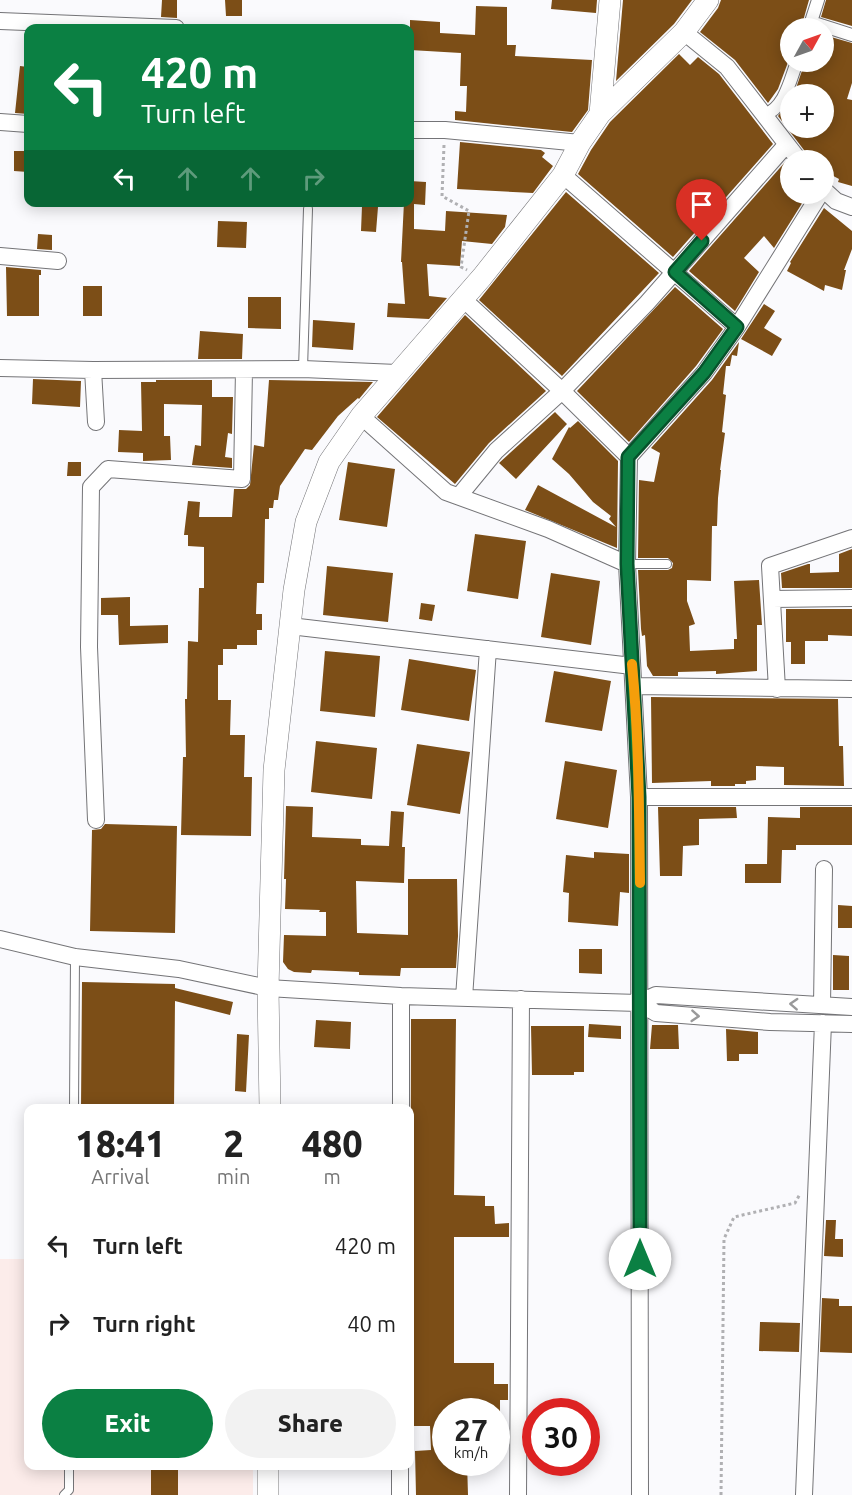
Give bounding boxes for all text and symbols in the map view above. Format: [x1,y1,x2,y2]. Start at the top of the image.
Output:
north arrow [780,18,834,72]
map controls [780,18,834,204]
icon: left [42,48,120,126]
text: 420 m [141,49,258,96]
button: + [780,84,834,138]
text: Turn left [141,98,245,128]
button: − [780,150,834,204]
icon: left [108,162,141,195]
icon: ahead [171,162,204,195]
icon: ahead [234,162,267,195]
icon: right [297,162,330,195]
pin [676,179,727,241]
icon: arrive [685,188,718,221]
one-way arrow [789,998,798,1011]
one-way arrow [690,1009,699,1022]
text: 18:41 [75,1123,165,1164]
text: 2 [223,1123,244,1164]
text: 480 [302,1123,363,1164]
text: Arrival [91,1165,150,1188]
text: min [217,1165,250,1188]
text: m [324,1165,341,1188]
position arrow [608,1227,672,1291]
icon: left [42,1229,75,1262]
text: Turn left [93,1233,183,1258]
text: 420 m [335,1233,396,1258]
icon: right [42,1307,75,1340]
text: Turn right [93,1311,195,1336]
text: 40 m [347,1311,396,1336]
button: Exit [42,1389,213,1458]
button: Share [225,1389,396,1458]
speed limit sign: 30 [522,1398,600,1476]
text: 27 [454,1413,488,1447]
text: km/h [454,1444,488,1461]

